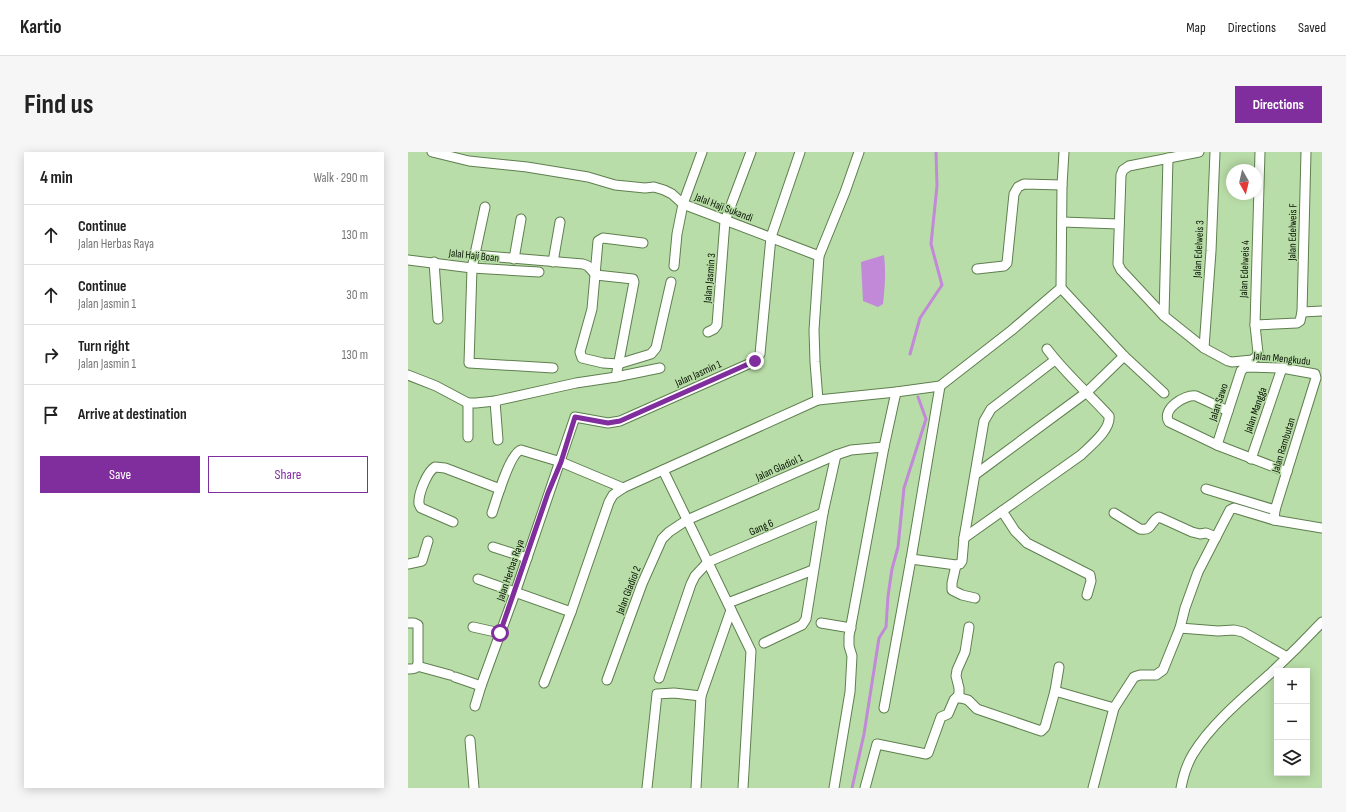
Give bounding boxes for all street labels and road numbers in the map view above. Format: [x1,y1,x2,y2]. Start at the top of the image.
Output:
street label: Jalal Haji Sukandi [692,190,755,225]
street label: Jalan Edelweis F [1285,203,1299,262]
street label: Jalan Edelweis 3 [1190,220,1207,279]
street label: Jalan Edelweis 4 [1237,240,1252,299]
street label: Jalal Haji Boan [447,246,500,265]
street label: Jalan Jasmin 3 [701,252,718,304]
street label: Jalan Mengkudu [1252,349,1312,368]
street label: Jalan Jasmin 1 [672,357,723,390]
street label: Jalan Sawo [1206,381,1231,424]
street label: Jalan Mangga [1241,386,1269,436]
street label: Jalan Rambutan [1269,416,1298,475]
street label: Jalan Gladiol 1 [753,451,805,484]
street label: Gang 6 [747,516,776,538]
street label: Jalan Herbas Raya [494,538,527,604]
street label: Jalan Gladiol 2 [613,564,644,617]

